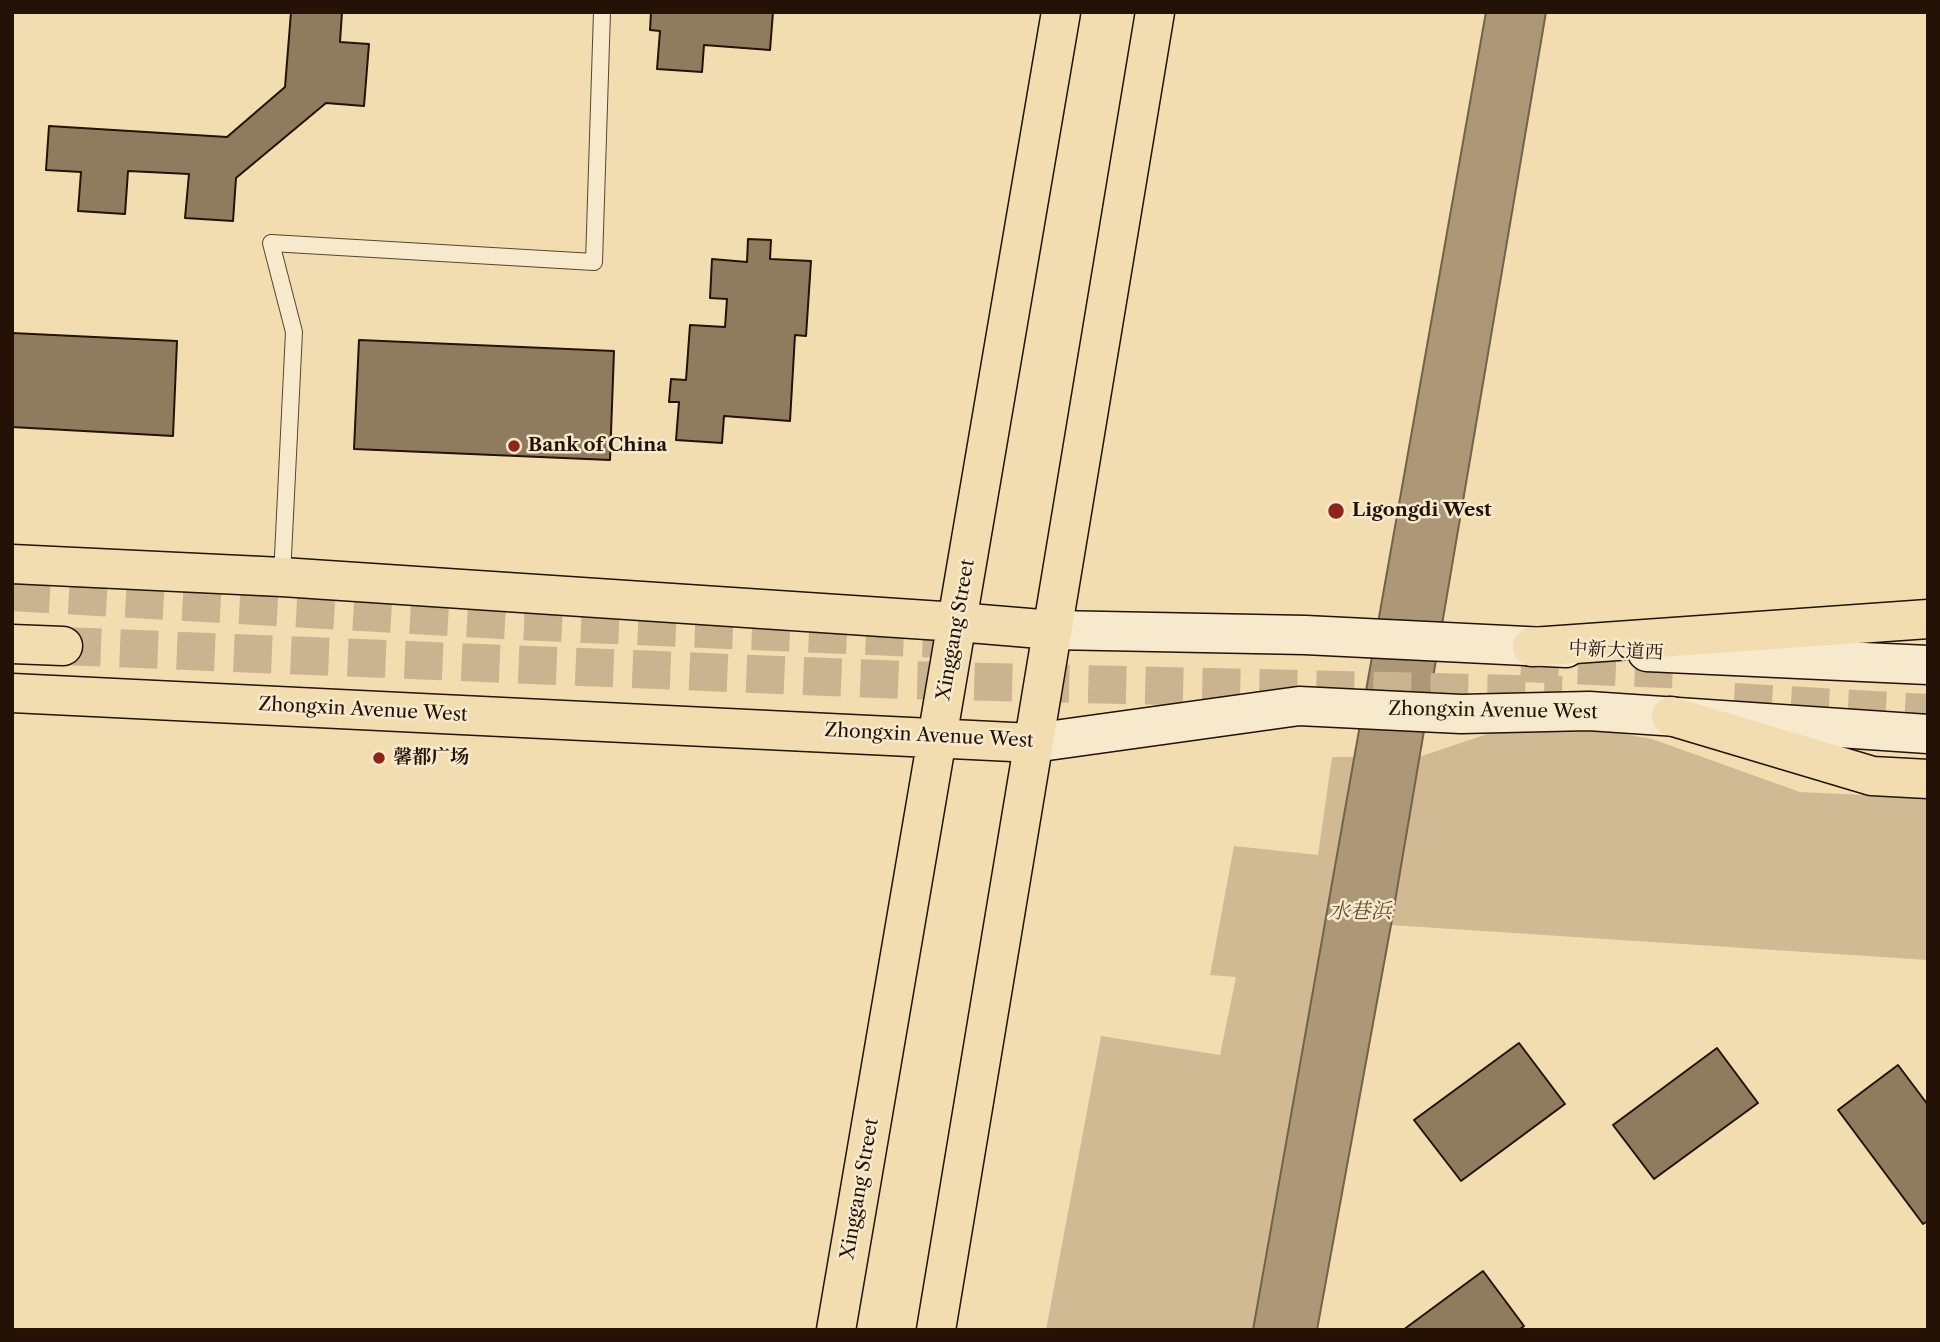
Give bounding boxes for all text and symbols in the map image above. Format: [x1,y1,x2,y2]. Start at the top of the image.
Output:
place label: Bank of China [528,435,667,457]
marker: Bank of China [506,438,522,454]
place label: Ligongdi West [1352,500,1492,522]
marker: Ligongdi West [1326,501,1346,521]
street label: Xinggang Street [932,557,980,703]
street label: 中新大道西 [1568,637,1664,665]
street label: Zhongxin Avenue West [258,693,468,727]
street label: Zhongxin Avenue West [1388,698,1598,724]
street label: Zhongxin Avenue West [824,719,1034,753]
place label: 馨都广场 [393,747,469,769]
marker: 馨都广场 [371,750,387,766]
water label: 水巷浜 [1329,899,1391,925]
street label: Xinggang Street [836,1116,884,1262]

